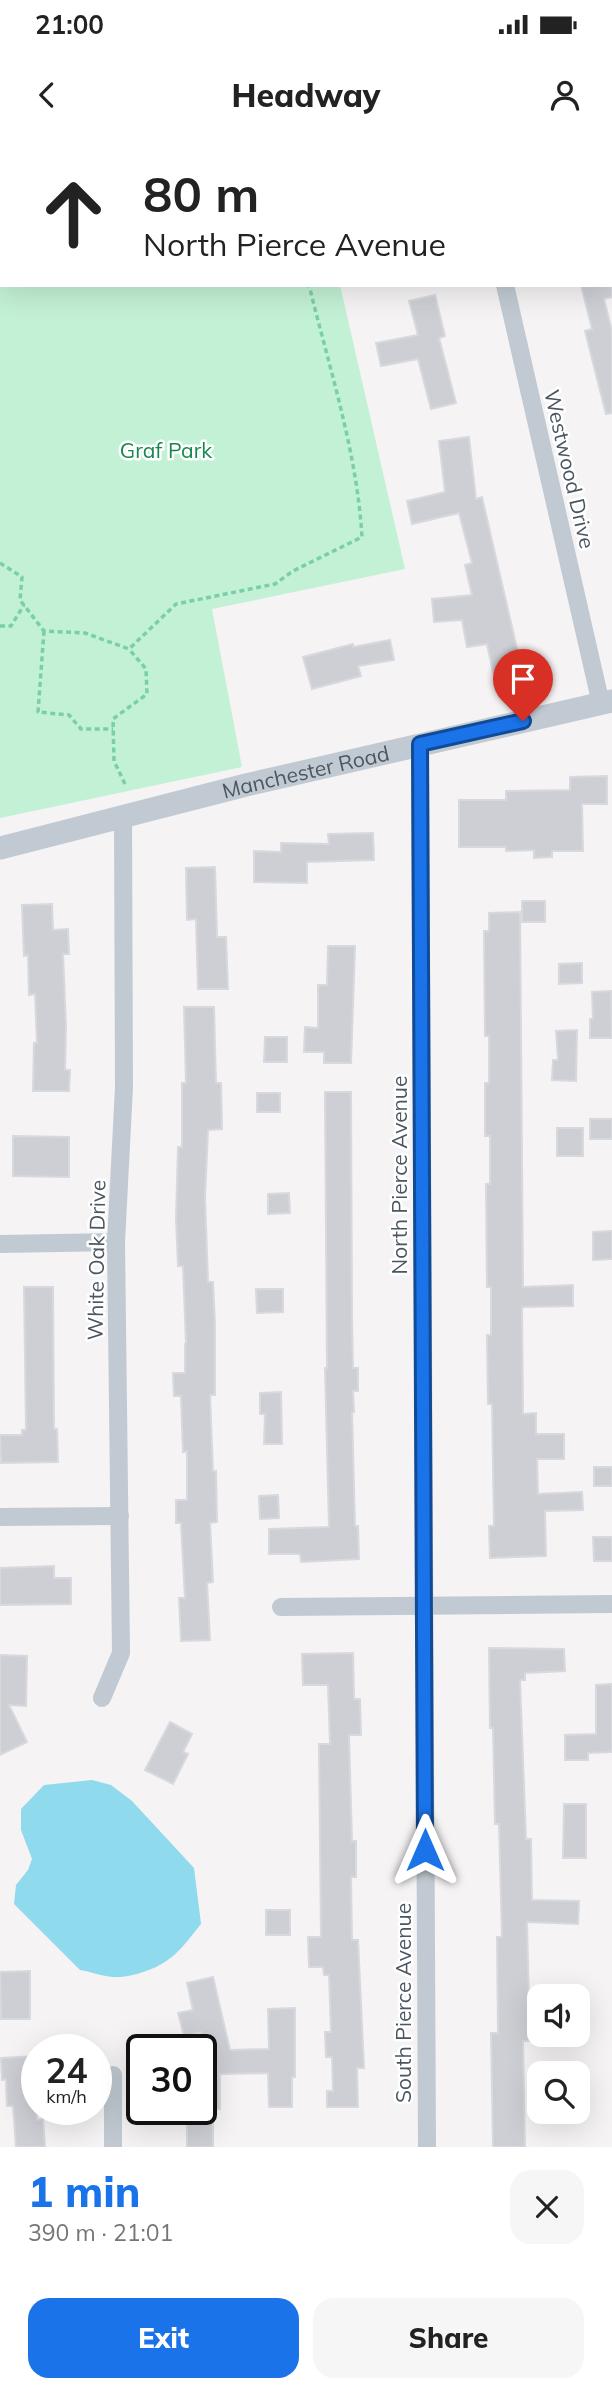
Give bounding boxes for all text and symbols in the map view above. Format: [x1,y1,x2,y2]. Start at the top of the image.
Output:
text: 21:00 [35,8,104,41]
text: Headway [232,75,380,115]
icon: back [28,76,66,114]
icon: person [546,76,584,114]
text: 80 m [143,163,259,224]
icon: ahead [28,168,119,259]
text: North Pierce Avenue [143,224,446,264]
street label: Westwood Drive [539,387,601,551]
park label: Graf Park [120,437,212,463]
pin [493,649,553,721]
icon: arrive [504,660,542,698]
street label: Manchester Road [219,740,392,804]
street label: North Pierce Avenue [386,1076,412,1274]
street label: White Oak Drive [82,1179,110,1341]
position arrow [388,1813,462,1887]
street label: South Pierce Avenue [390,1903,416,2103]
map controls [527,1984,590,2124]
button: sound [527,1984,590,2047]
speed limit sign: 30 [126,2034,217,2125]
text: 24 [45,2048,88,2092]
button: search [527,2061,590,2124]
text: km/h [46,2085,87,2108]
text: 1 min [28,2165,141,2218]
button: close [510,2170,584,2244]
text: 390 m · 21:01 [28,2218,173,2247]
button: Exit [28,2298,299,2378]
button: Share [313,2298,584,2378]

